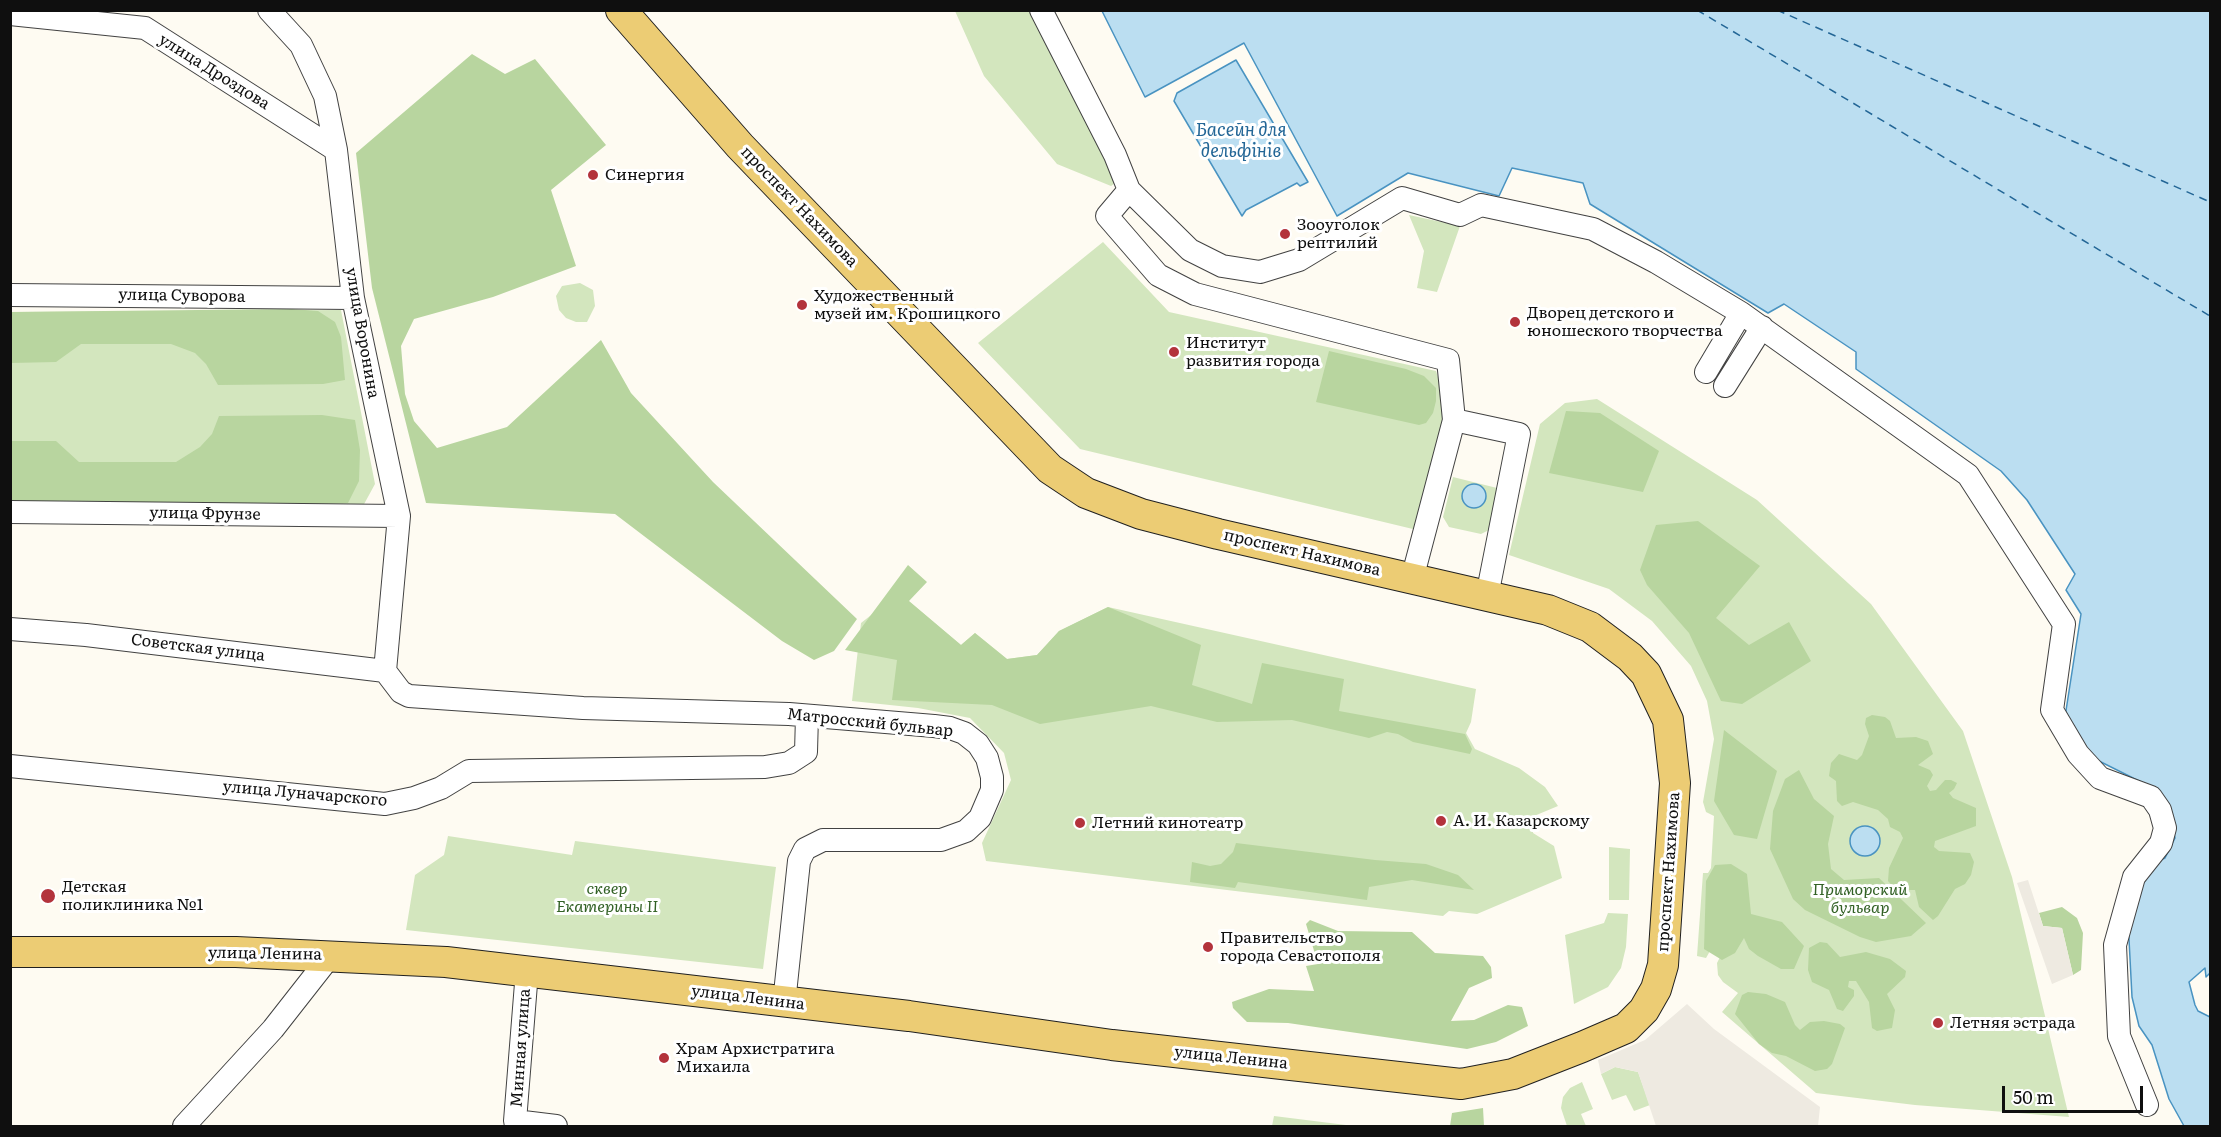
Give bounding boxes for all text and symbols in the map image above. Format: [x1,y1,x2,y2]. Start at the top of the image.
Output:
street label: улица Дроздова [155,30,273,114]
water label: Басейн для дельфiнiв [1196,120,1286,162]
street label: проспект Нахимова [736,143,862,271]
place label: Синергия [605,165,685,185]
marker: Синергия [586,168,600,182]
place label: Зооуголок рептилий [1297,215,1380,253]
marker: Зооуголок рептилий [1278,227,1292,241]
street label: улица Воронина [341,266,383,400]
street label: улица Суворова [118,285,246,307]
place label: Художественный музей им. Крошицкого [814,286,1001,324]
marker: Художественный музей им. Крошицкого [795,298,809,312]
place label: Дворец детского и юношеского творчества [1527,303,1723,341]
marker: Дворец детского и юношеского творчества [1508,315,1522,329]
place label: Институт развития города [1186,333,1320,371]
marker: Институт развития города [1167,345,1181,359]
street label: улица Фрунзе [149,503,261,525]
street label: проспект Нахимова [1222,526,1382,580]
street label: Советская улица [130,630,266,666]
street label: Матросский бульвар [786,705,954,741]
street label: улица Луначарского [222,777,388,811]
street label: проспект Нахимова [1654,791,1684,953]
place label: А. И. Казарскому [1453,811,1589,831]
place label: Летний кинотеатр [1092,813,1243,833]
marker: А. И. Казарскому [1434,814,1448,828]
marker: Летний кинотеатр [1073,816,1087,830]
place label: Детская поликлиника №1 [62,877,203,915]
park label: cквер Екатерины II [556,879,658,917]
park label: Приморский бульвар [1813,880,1907,918]
marker: Детская поликлиника №1 [39,887,57,905]
place label: Правительство города Севастополя [1220,928,1381,966]
marker: Правительство города Севастополя [1201,940,1215,954]
street label: улица Ленина [208,943,322,965]
street label: улица Ленина [690,982,806,1014]
street label: Минная улица [507,988,535,1108]
place label: Летняя эстрада [1950,1013,2075,1033]
marker: Летняя эстрада [1931,1016,1945,1030]
place label: Храм Архистратига Михаила [676,1039,835,1077]
street label: улица Ленина [1173,1042,1289,1074]
marker: Храм Архистратига Михаила [657,1051,671,1065]
scale bar [2005,1074,2146,1112]
text: 50 m [2013,1083,2054,1110]

